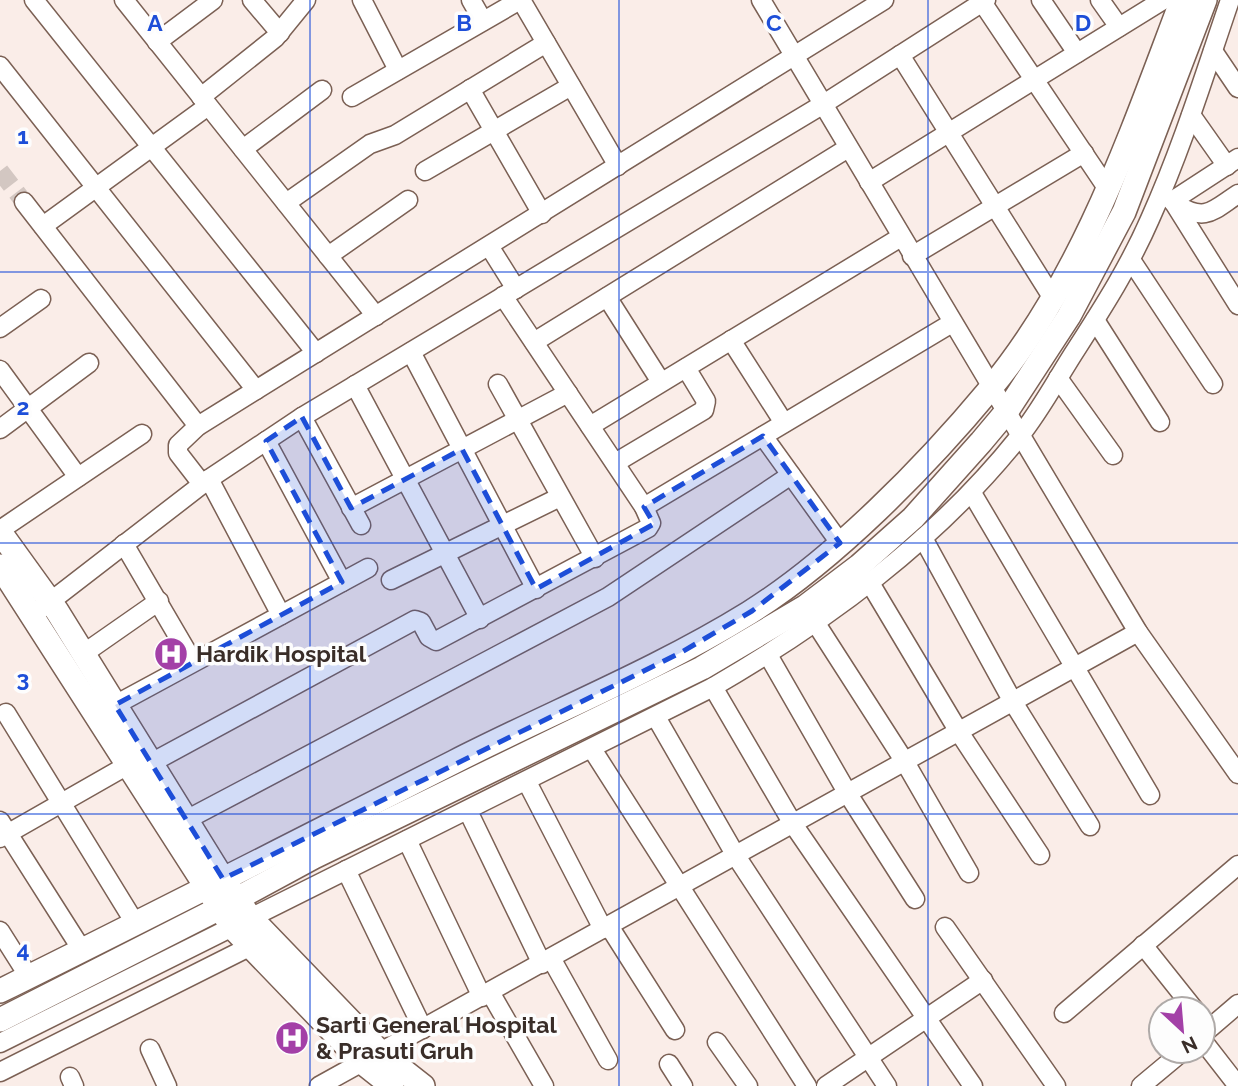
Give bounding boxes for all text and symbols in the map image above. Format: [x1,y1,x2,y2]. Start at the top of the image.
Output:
text: A [147,9,163,36]
text: B [456,9,472,36]
text: C [766,9,782,36]
text: D [1075,9,1091,36]
text: 1 [17,122,29,149]
text: 2 [17,393,29,420]
hospital icon: Hardik Hospital [152,635,190,673]
place label: Hardik Hospital [196,640,367,667]
text: 3 [17,665,29,692]
text: 4 [16,936,30,963]
north arrow [1147,995,1217,1065]
place label: Sarti General Hospital & Prasuti Gruh [316,1011,557,1064]
hospital icon: Sarti General Hospital & Prasuti Gruh [273,1019,311,1057]
text: N [1178,1032,1201,1058]

